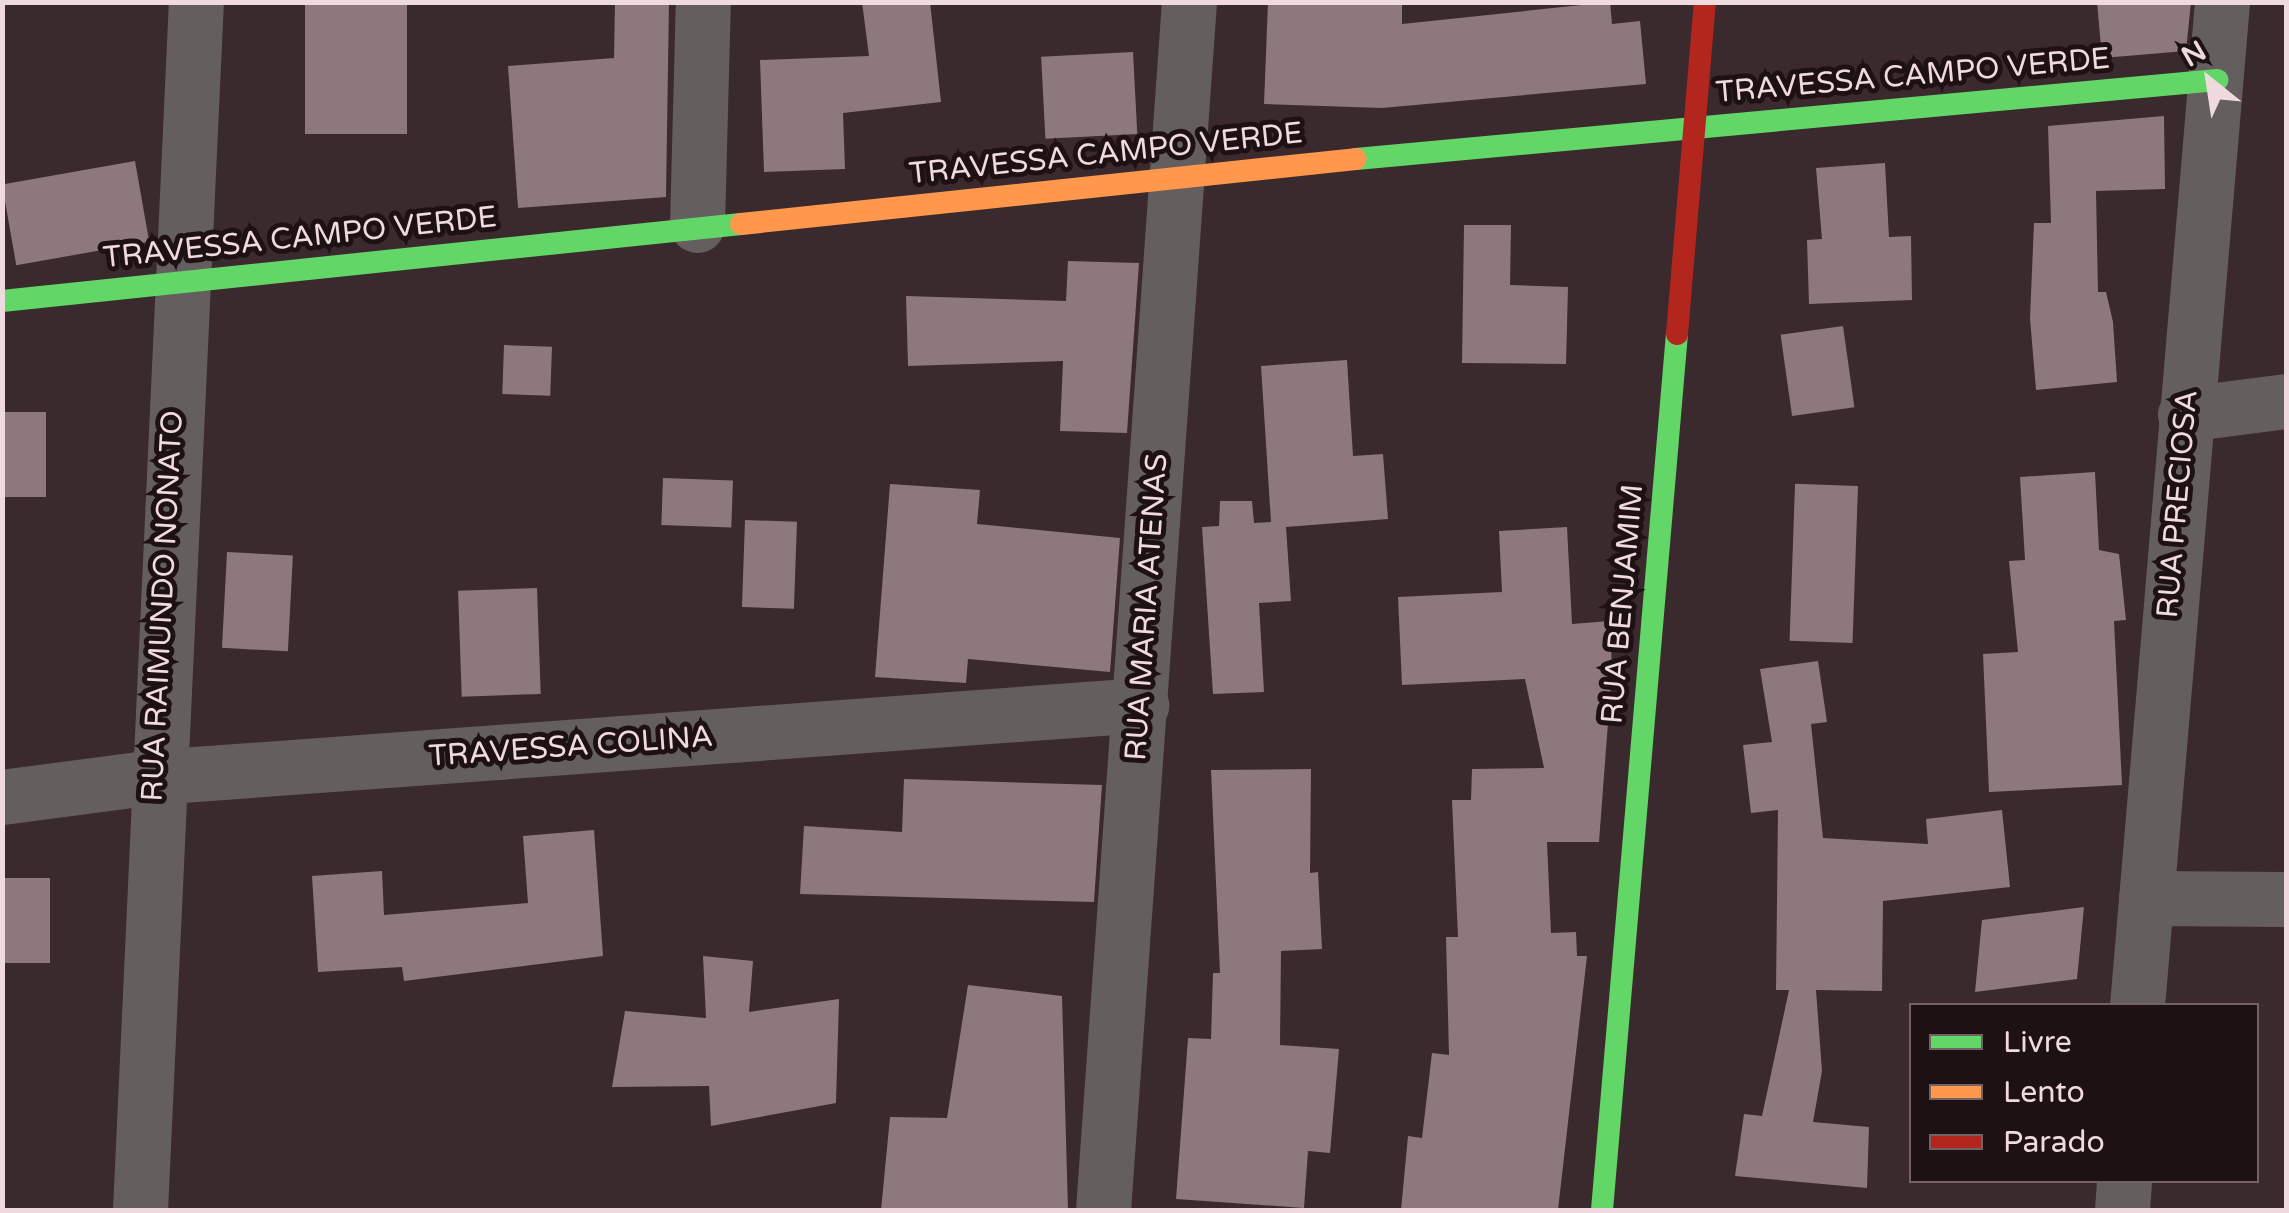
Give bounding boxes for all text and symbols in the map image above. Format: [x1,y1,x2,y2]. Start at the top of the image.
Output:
north arrow [2159,30,2259,130]
text: N [2176,34,2212,74]
street label: TRAVESSA CAMPO VERDE [1715,41,2111,111]
street label: TRAVESSA CAMPO VERDE [908,115,1304,193]
street label: TRAVESSA CAMPO VERDE [102,199,498,277]
street label: RUA PRECIOSA [2150,388,2206,620]
street label: RUA RAIMUNDO NONATO [135,410,191,802]
street label: RUA MARIA ATENAS [1118,452,1176,762]
street label: RUA BENJAMIM [1595,483,1651,725]
street label: TRAVESSA COLINA [428,719,714,775]
legend [1909,1003,2259,1183]
text: Livre [2003,1024,2072,1061]
text: Lento [2003,1074,2085,1111]
text: Parado [2003,1124,2105,1161]

